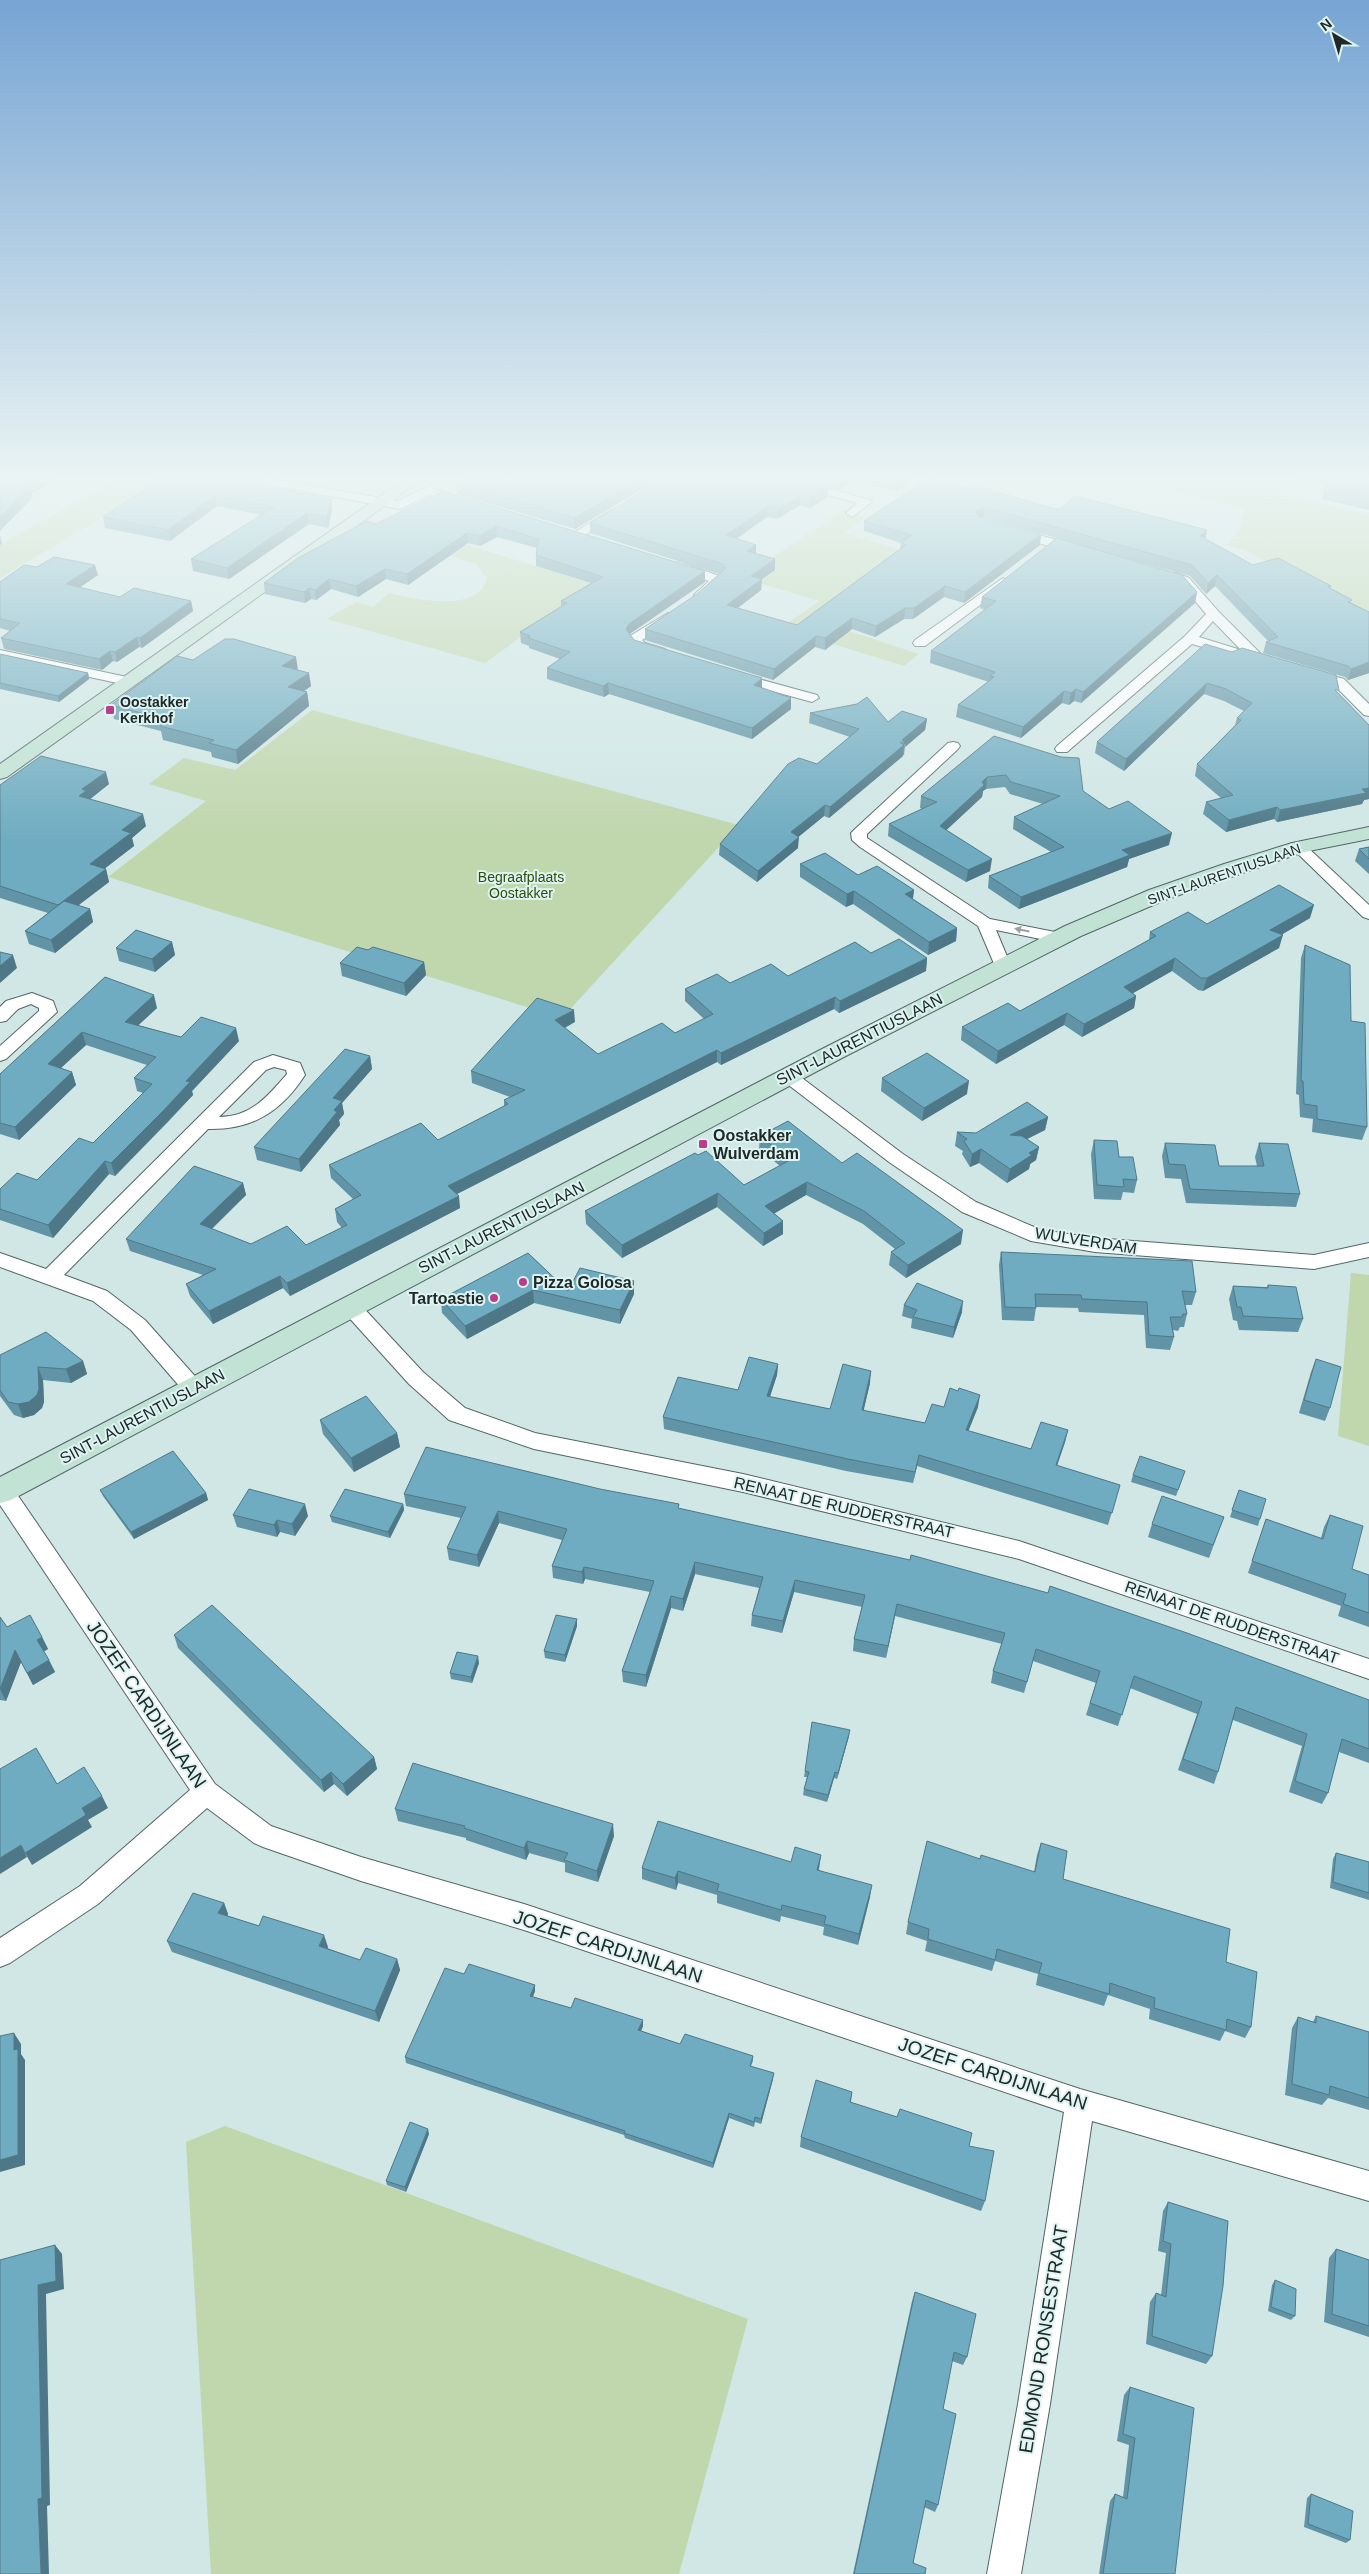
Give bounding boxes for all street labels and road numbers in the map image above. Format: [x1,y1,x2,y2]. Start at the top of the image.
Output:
street label: SINT-LAURENTIUSLAAN [1145,840,1303,908]
street label: SINT-LAURENTIUSLAAN [773,990,945,1089]
street label: SINT-LAURENTIUSLAAN [415,1178,587,1277]
street label: WULVERDAM [1034,1224,1138,1257]
street label: SINT-LAURENTIUSLAAN [57,1366,227,1467]
street label: RENAAT DE RUDDERSTRAAT [732,1474,956,1541]
street label: RENAAT DE RUDDERSTRAAT [1123,1578,1341,1667]
street label: JOZEF CARDIJNLAAN [83,1617,210,1792]
street label: JOZEF CARDIJNLAAN [511,1906,705,1987]
street label: JOZEF CARDIJNLAAN [896,2033,1090,2114]
street label: EDMOND RONSESTRAAT [1015,2223,1072,2455]

